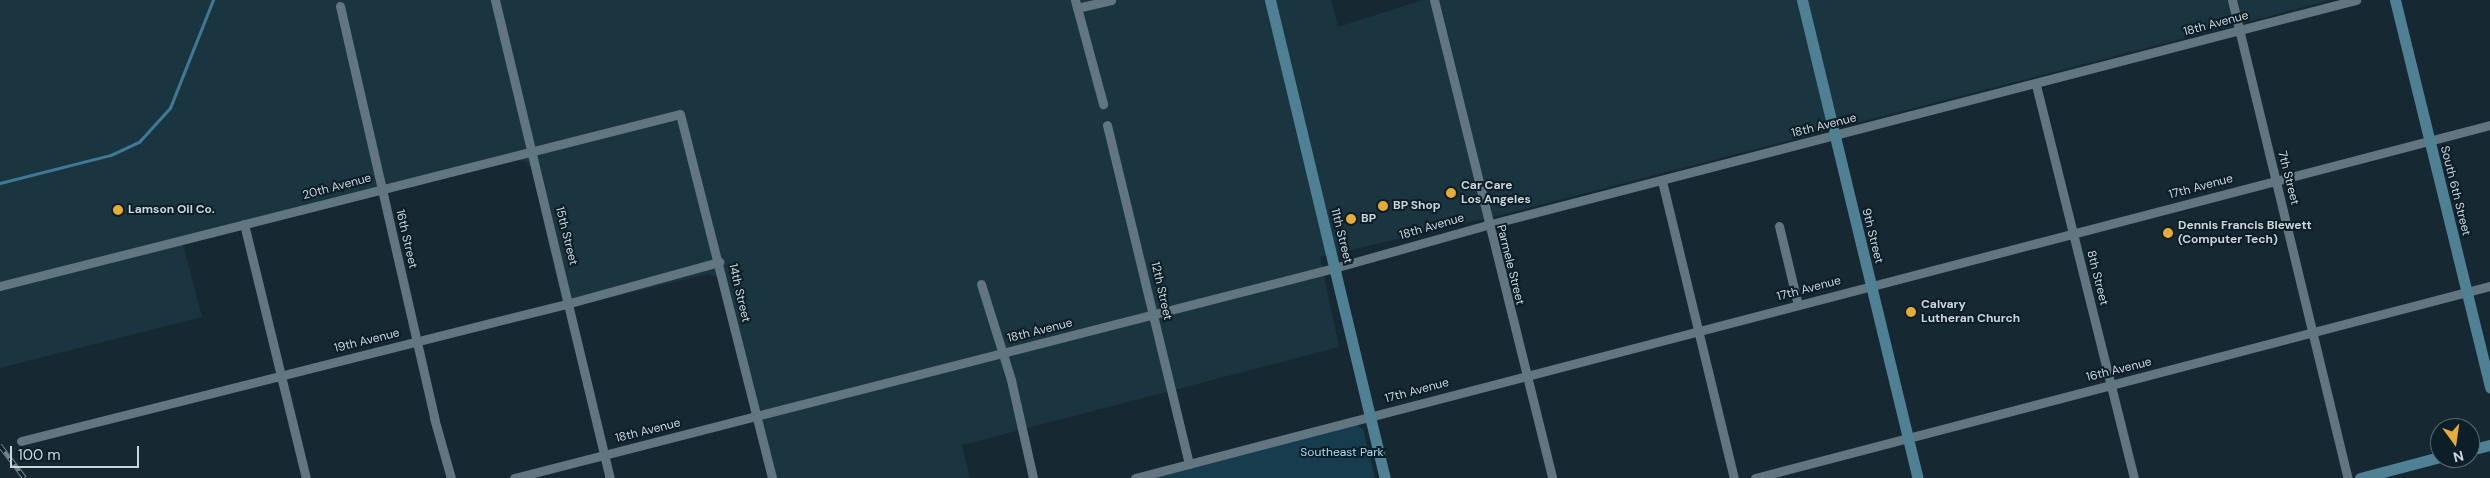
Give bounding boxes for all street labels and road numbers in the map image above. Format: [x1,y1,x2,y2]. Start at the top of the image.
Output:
street label: 18th Avenue [2182,8,2250,40]
street label: 18th Avenue [1790,111,1858,141]
street label: South 6th Street [2437,145,2473,237]
street label: 7th Street [2274,149,2302,207]
street label: 20th Avenue [301,171,373,203]
street label: 17th Avenue [2167,172,2235,202]
street label: 15th Street [552,205,580,267]
street label: 11th Street [1327,207,1355,265]
street label: 9th Street [1858,207,1886,265]
street label: 16th Street [392,208,420,270]
street label: 18th Avenue [1398,211,1466,243]
street label: Parmele Street [1493,224,1527,306]
street label: 8th Street [2083,249,2111,307]
street label: 12th Street [1147,260,1175,322]
street label: 14th Street [725,262,753,324]
street label: 17th Avenue [1775,274,1843,304]
street label: 18th Avenue [1006,316,1074,346]
street label: 19th Avenue [333,326,401,356]
street label: 16th Avenue [2085,355,2153,385]
street label: 17th Avenue [1383,376,1451,406]
street label: 18th Avenue [614,416,682,446]

